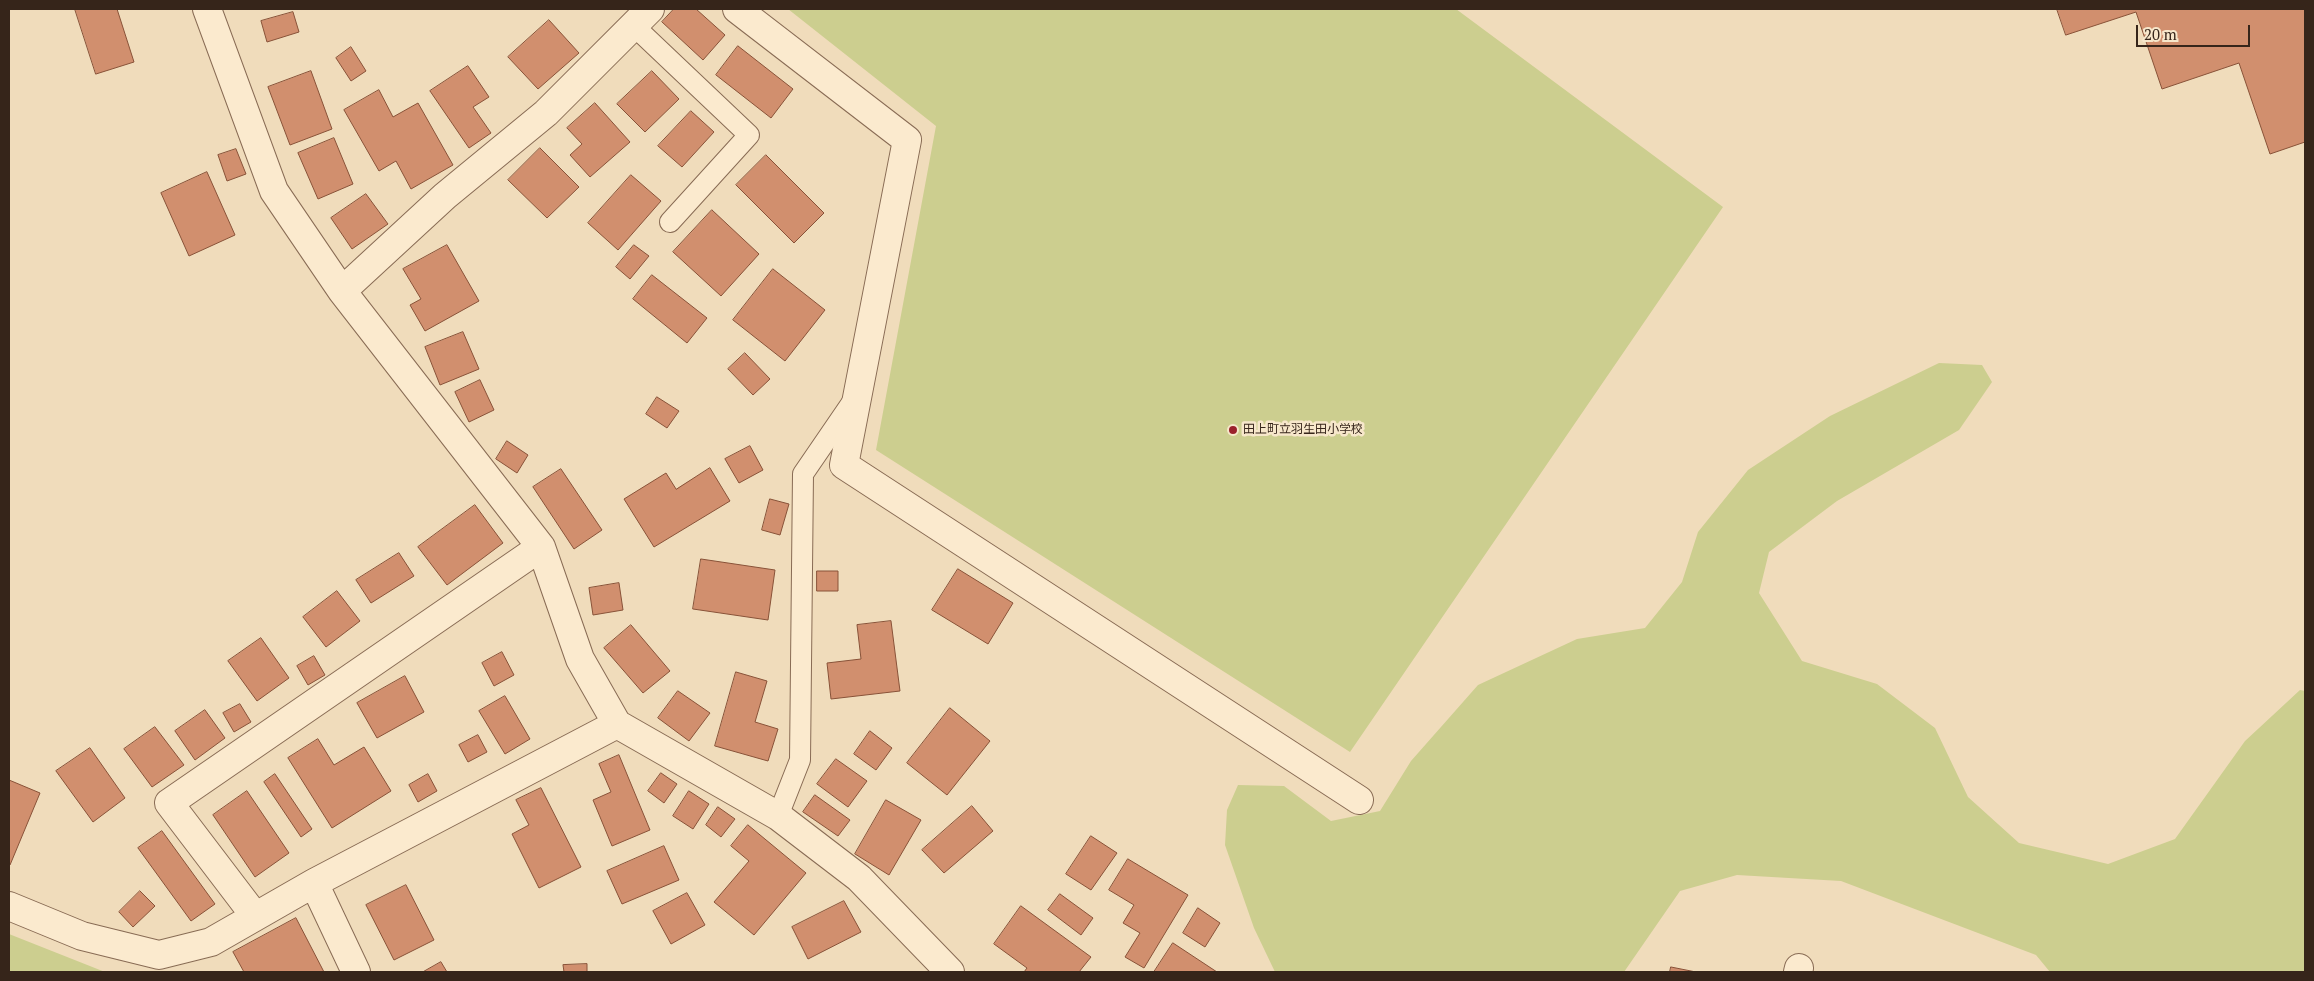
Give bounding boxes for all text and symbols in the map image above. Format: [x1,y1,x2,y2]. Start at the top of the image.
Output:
scale bar [2139,15,2253,47]
text: 20 m [2144,24,2177,44]
place label: 田上町立羽生田小学校 [1243,423,1363,437]
marker: 田上町立羽生田小学校 [1227,424,1239,436]

